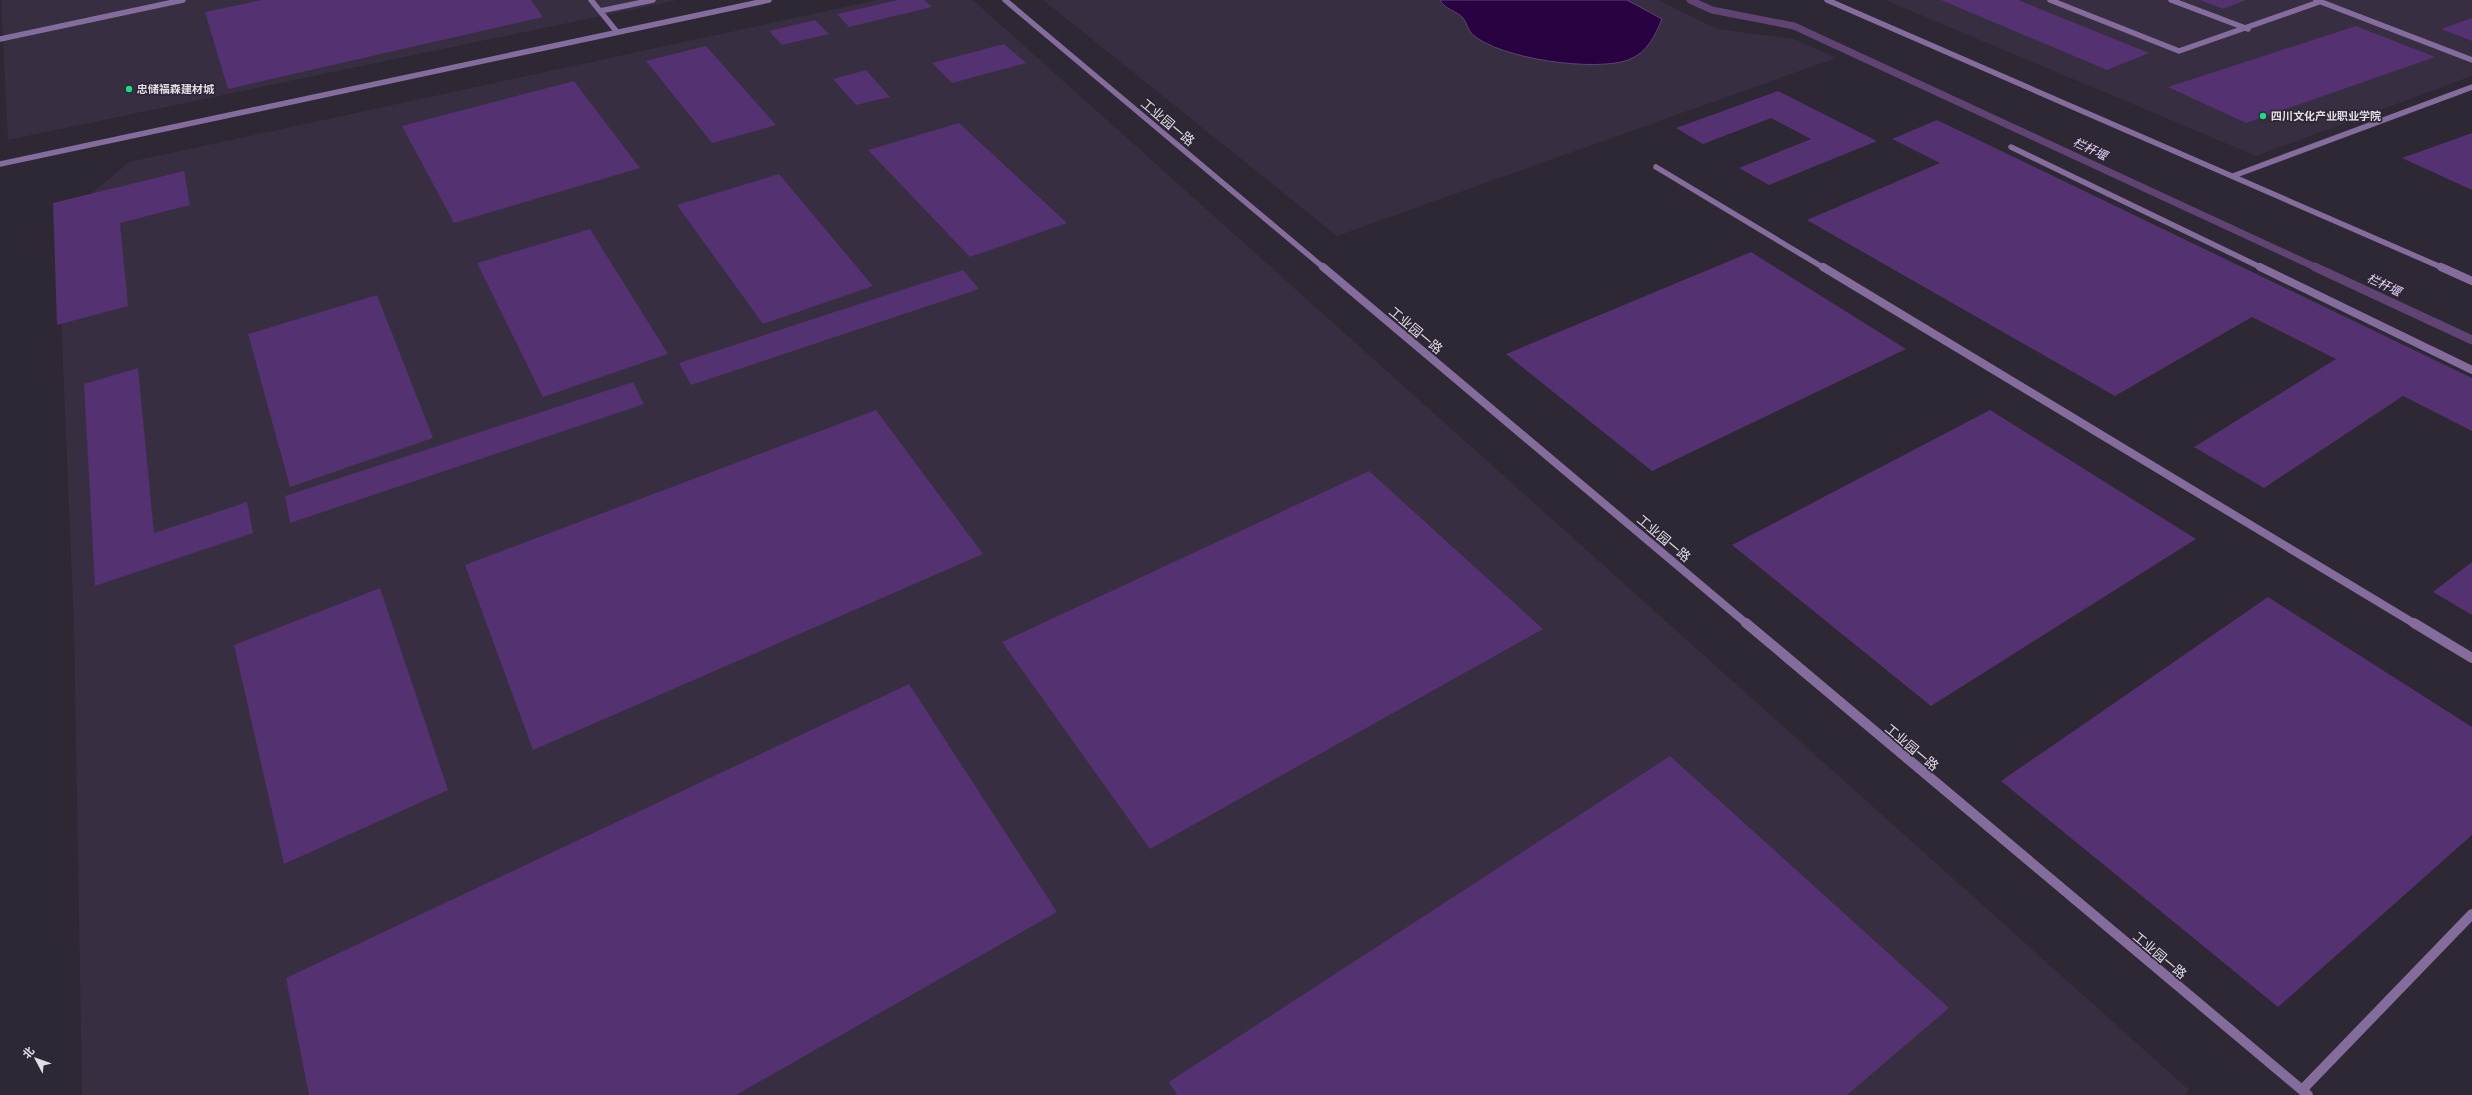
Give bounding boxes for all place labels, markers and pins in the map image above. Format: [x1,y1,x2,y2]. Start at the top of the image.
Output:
place label: 忠储福森建材城 [137,83,215,96]
marker: 忠储福森建材城 [124,84,134,94]
place label: 四川文化产业职业学院 [2271,110,2381,123]
marker: 四川文化产业职业学院 [2258,111,2268,121]

